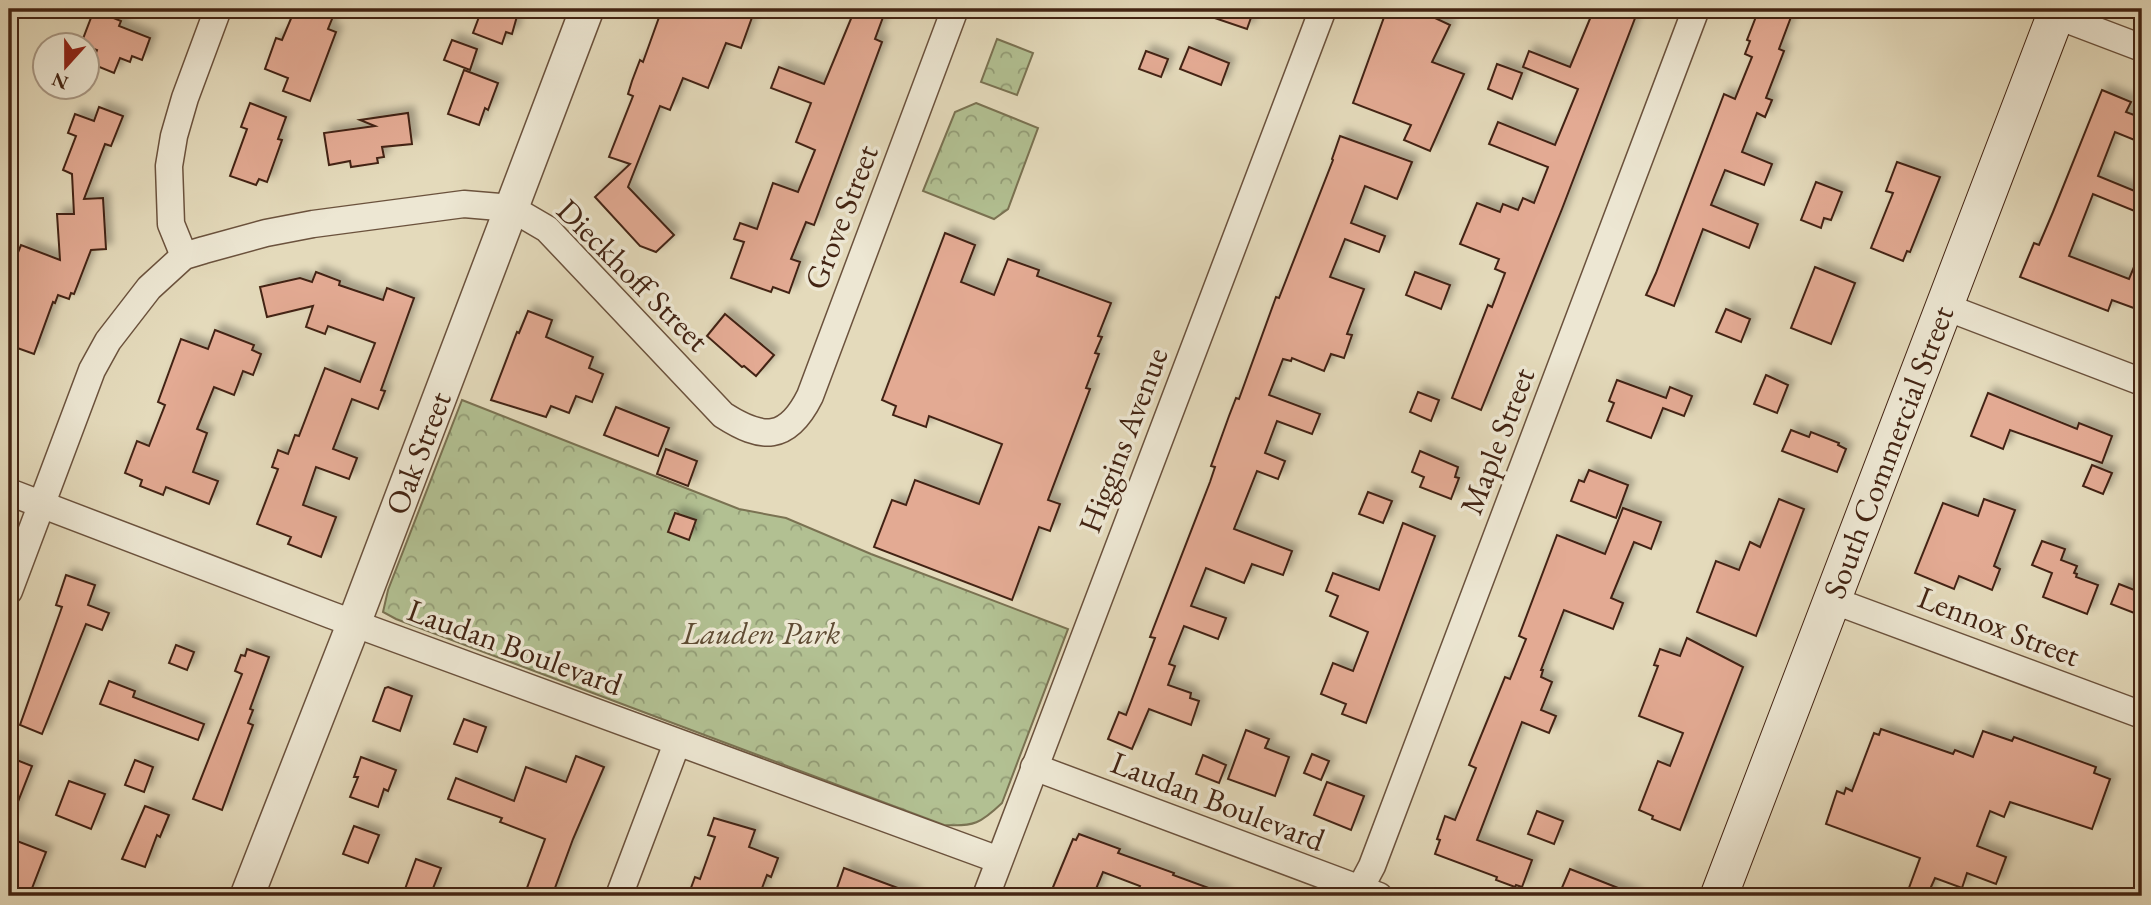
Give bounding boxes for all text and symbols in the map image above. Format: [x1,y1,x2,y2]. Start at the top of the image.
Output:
north arrow [32,32,102,102]
text: N [48,67,72,96]
street label: Grove Street [794,139,888,295]
street label: Dieckhoff Street [548,190,718,360]
street label: South Commercial Street [1813,300,1963,604]
street label: Higgins Avenue [1068,341,1178,539]
street label: Maple Street [1450,362,1544,520]
street label: Oak Street [375,385,461,521]
street label: Lennox Street [1912,576,2086,676]
street label: Laudan Boulevard [402,589,629,706]
park label: Lauden Park [681,612,841,654]
street label: Laudan Boulevard [1105,741,1331,861]

